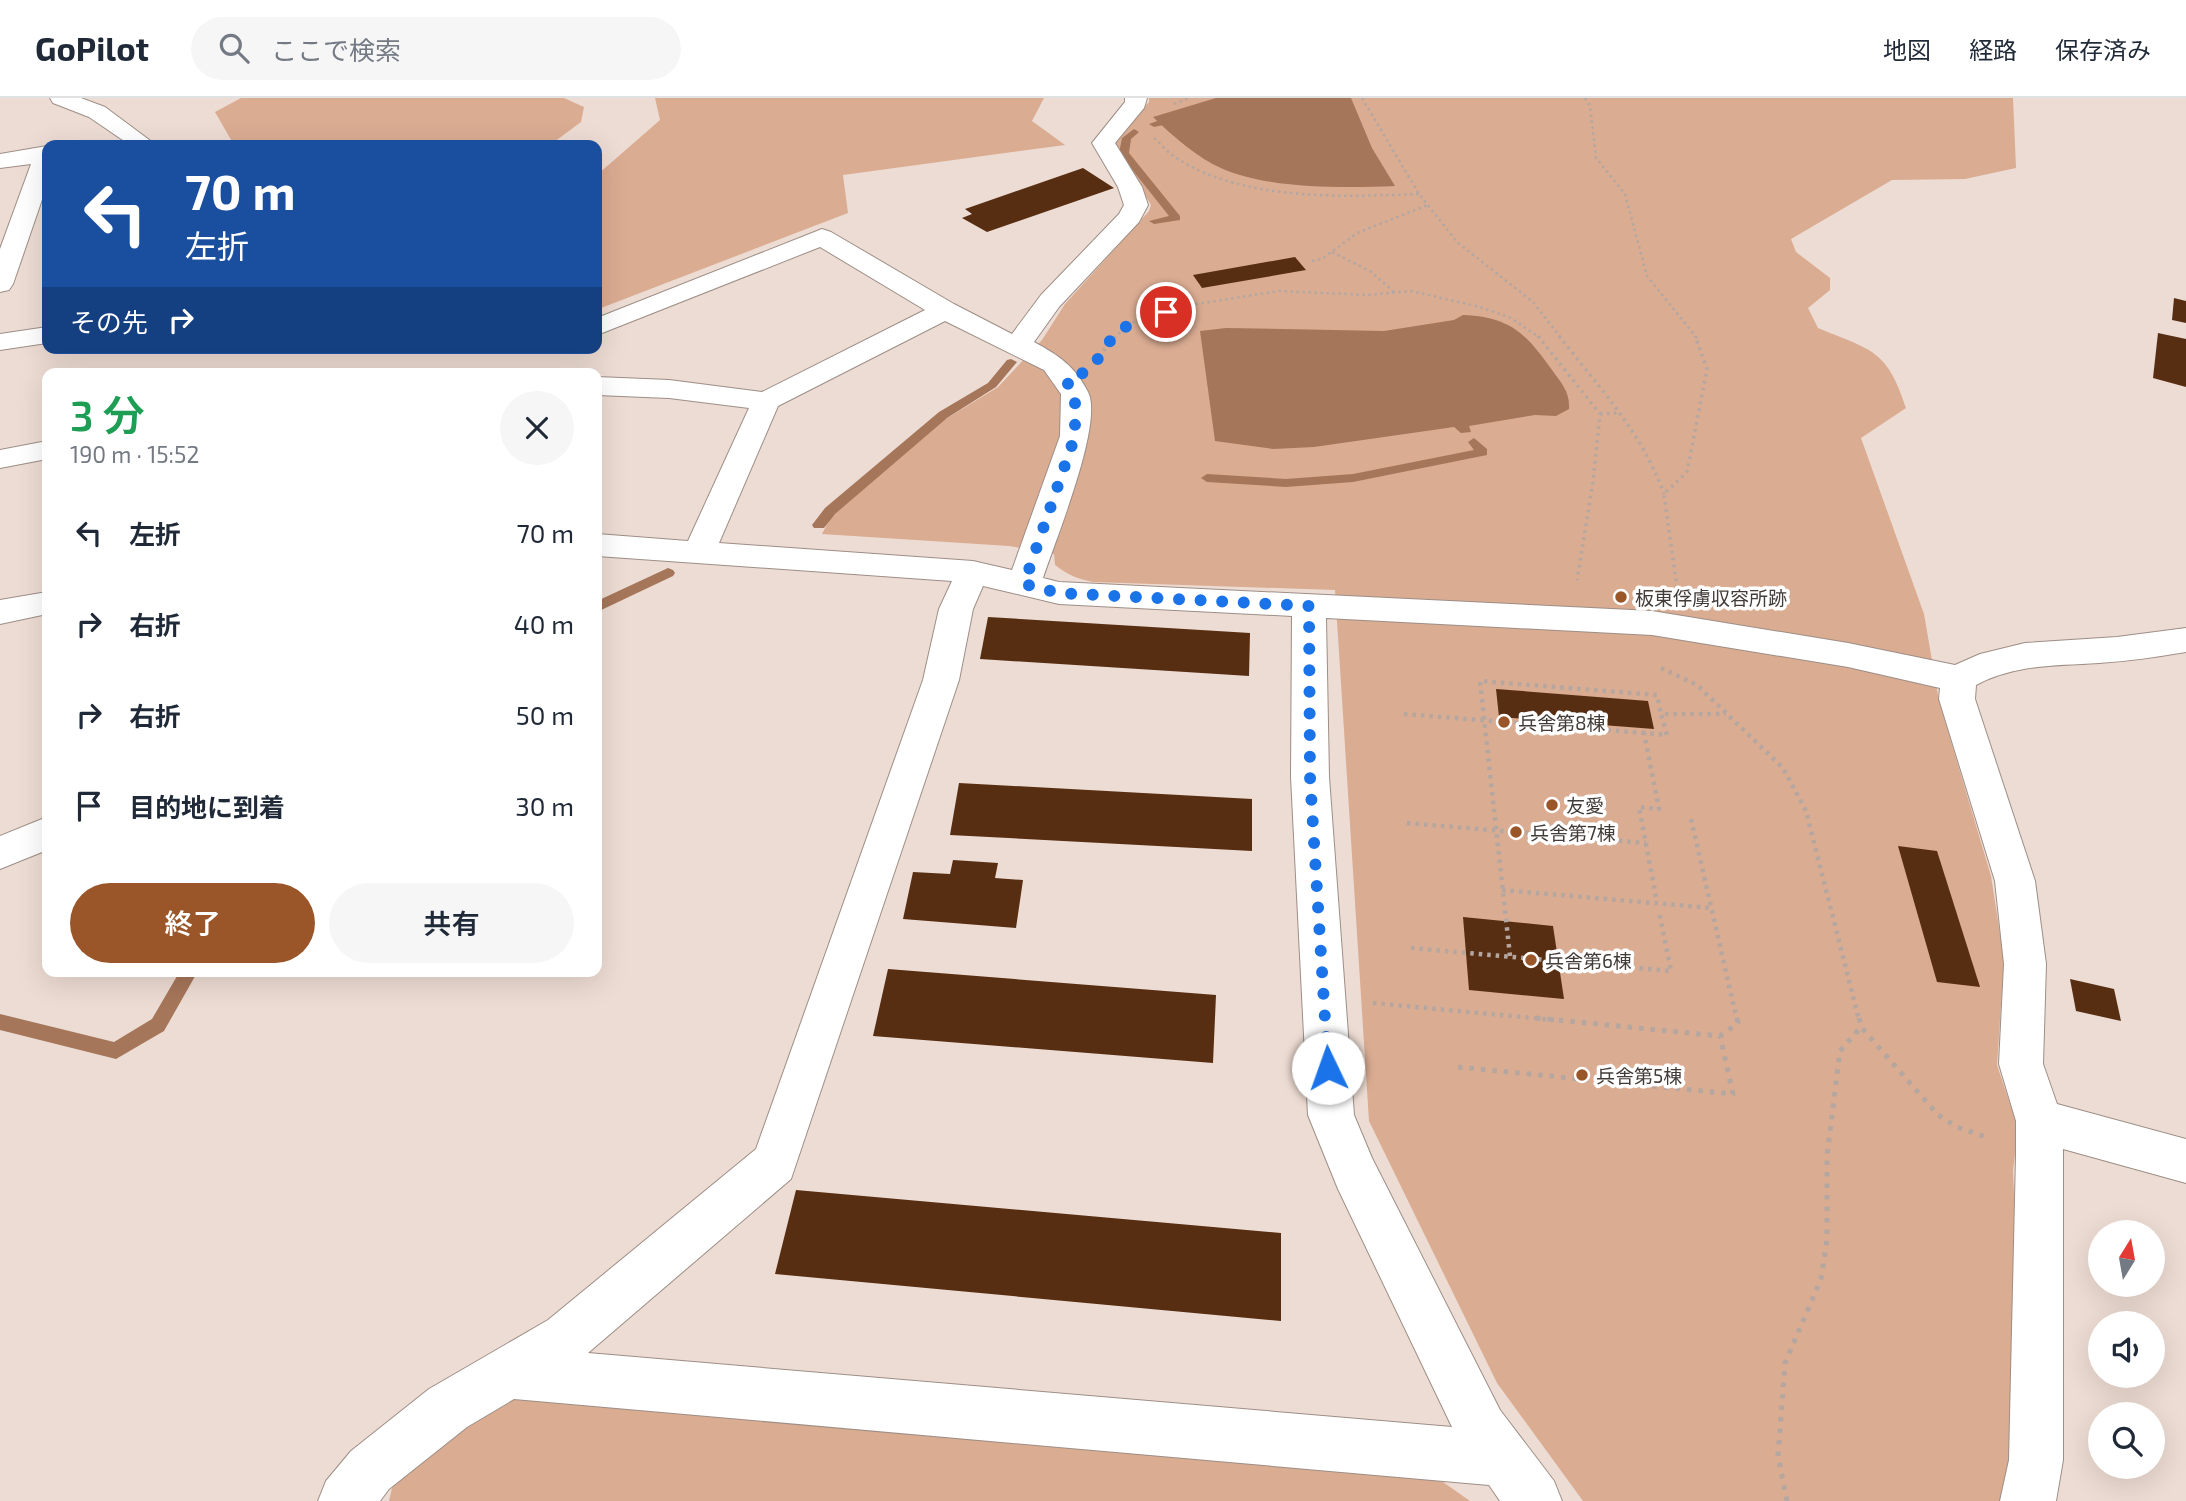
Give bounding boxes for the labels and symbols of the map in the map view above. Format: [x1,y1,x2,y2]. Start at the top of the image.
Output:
pin [1136,282,1196,342]
place label: 板東俘虜収容所跡 [1635,586,1787,609]
marker: 板東俘虜収容所跡 [1613,589,1629,605]
place label: 兵舎第8棟 [1518,711,1606,734]
marker: 兵舎第8棟 [1496,714,1512,730]
place label: 友愛 [1566,794,1604,817]
marker: 友愛 [1544,797,1560,813]
place label: 兵舎第7棟 [1530,821,1616,844]
marker: 兵舎第7棟 [1508,824,1524,840]
place label: 兵舎第6棟 [1545,949,1632,972]
marker: 兵舎第6棟 [1523,952,1539,968]
position arrow [1291,1031,1365,1105]
place label: 兵舎第5棟 [1596,1064,1682,1087]
marker: 兵舎第5棟 [1574,1067,1590,1083]
north arrow [2088,1220,2165,1297]

